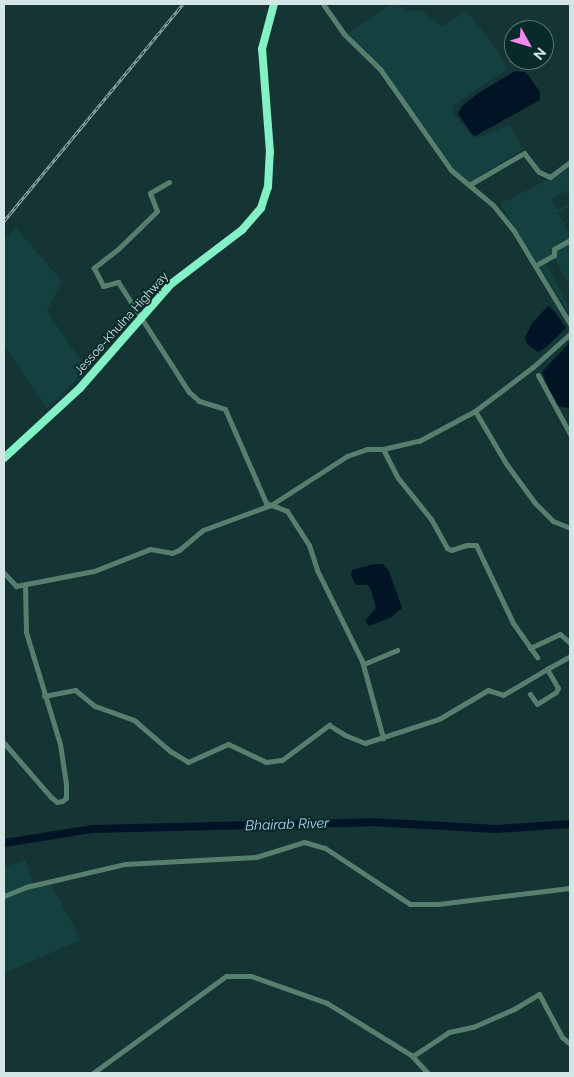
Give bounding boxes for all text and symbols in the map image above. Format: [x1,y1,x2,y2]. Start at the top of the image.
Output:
north arrow [504,20,554,70]
text: N [530,45,549,63]
street label: Jessoe-Khulna Highway [72,270,172,378]
water label: Bhairab River [245,814,329,834]

